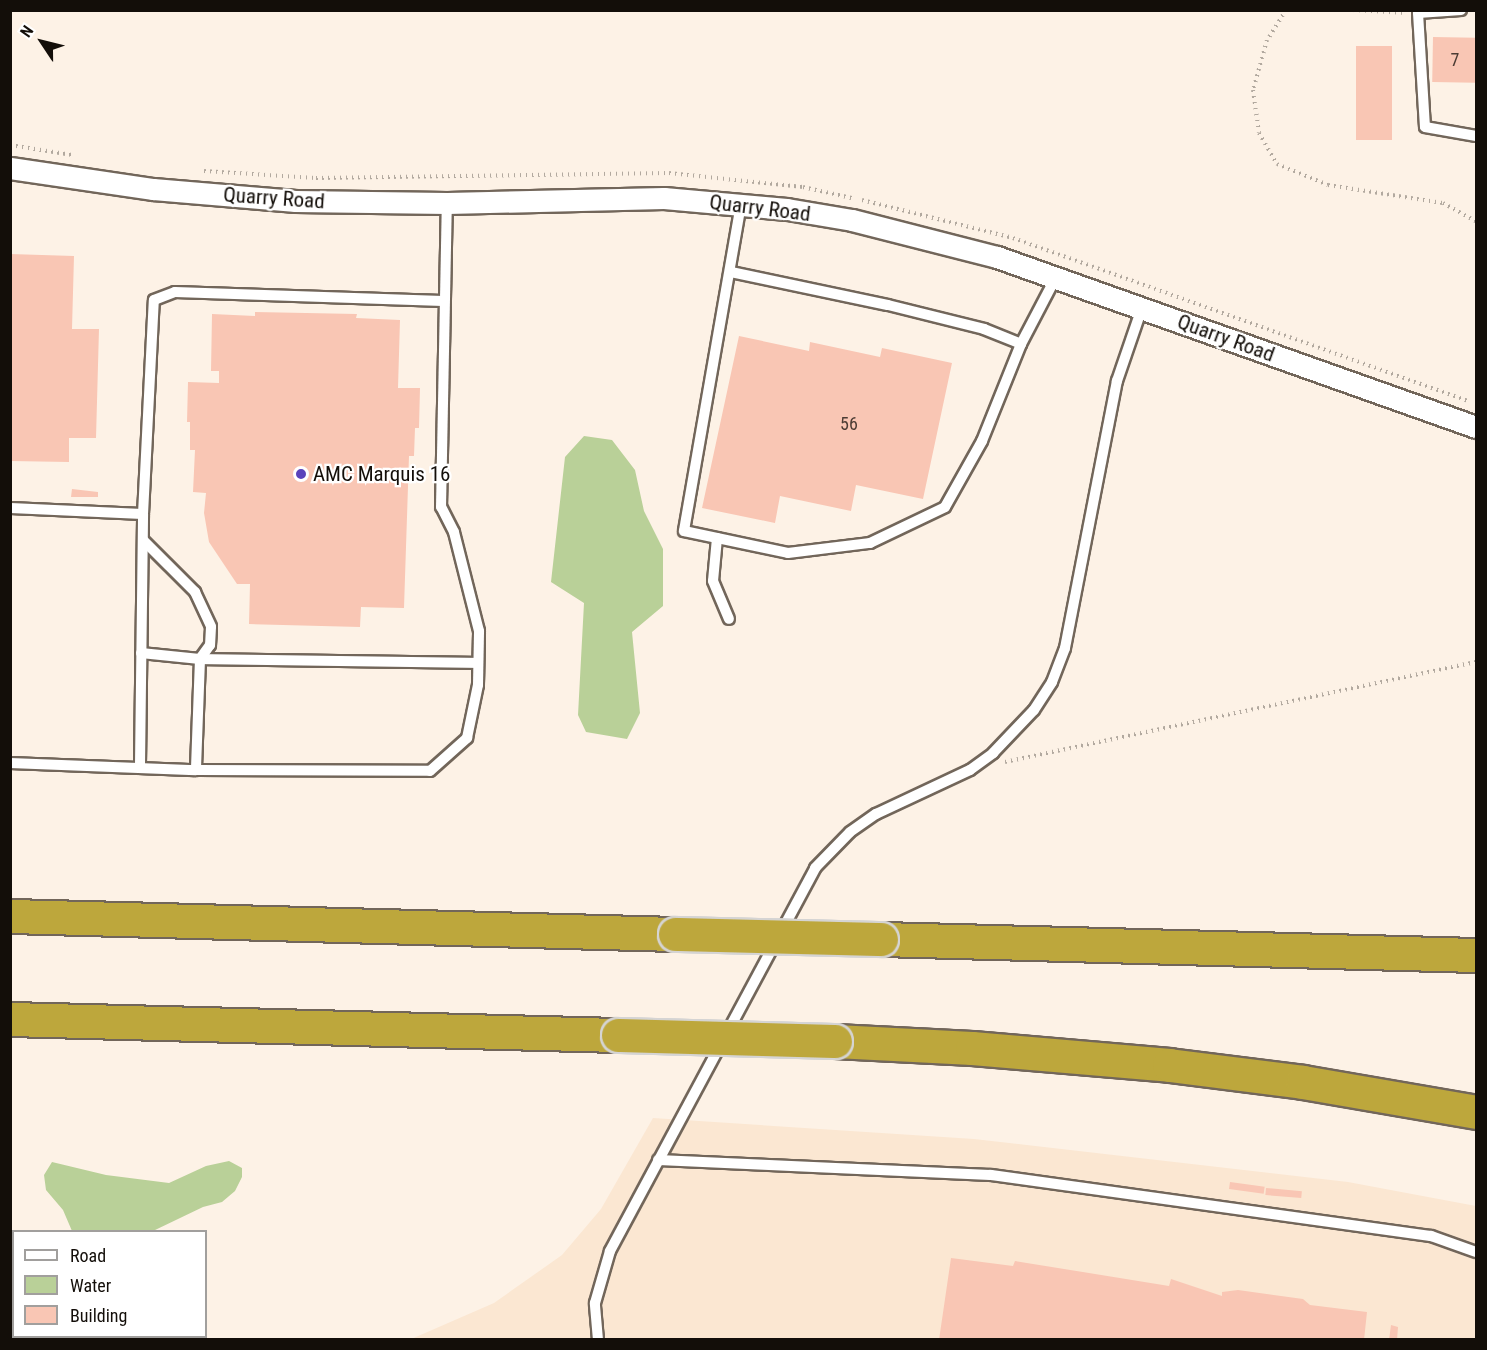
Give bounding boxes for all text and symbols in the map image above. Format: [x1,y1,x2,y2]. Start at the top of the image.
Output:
north arrow [12,12,72,72]
text: N [16,22,37,41]
house number: 7 [1451,49,1459,71]
street label: Quarry Road [222,182,326,214]
street label: Quarry Road [708,189,812,227]
street label: Quarry Road [1174,309,1278,367]
house number: 56 [840,413,858,435]
place label: AMC Marquis 16 [313,461,450,487]
marker: AMC Marquis 16 [294,467,308,481]
legend [12,1230,207,1338]
text: Road [70,1245,106,1266]
text: Water [70,1275,111,1296]
text: Building [70,1305,127,1326]

